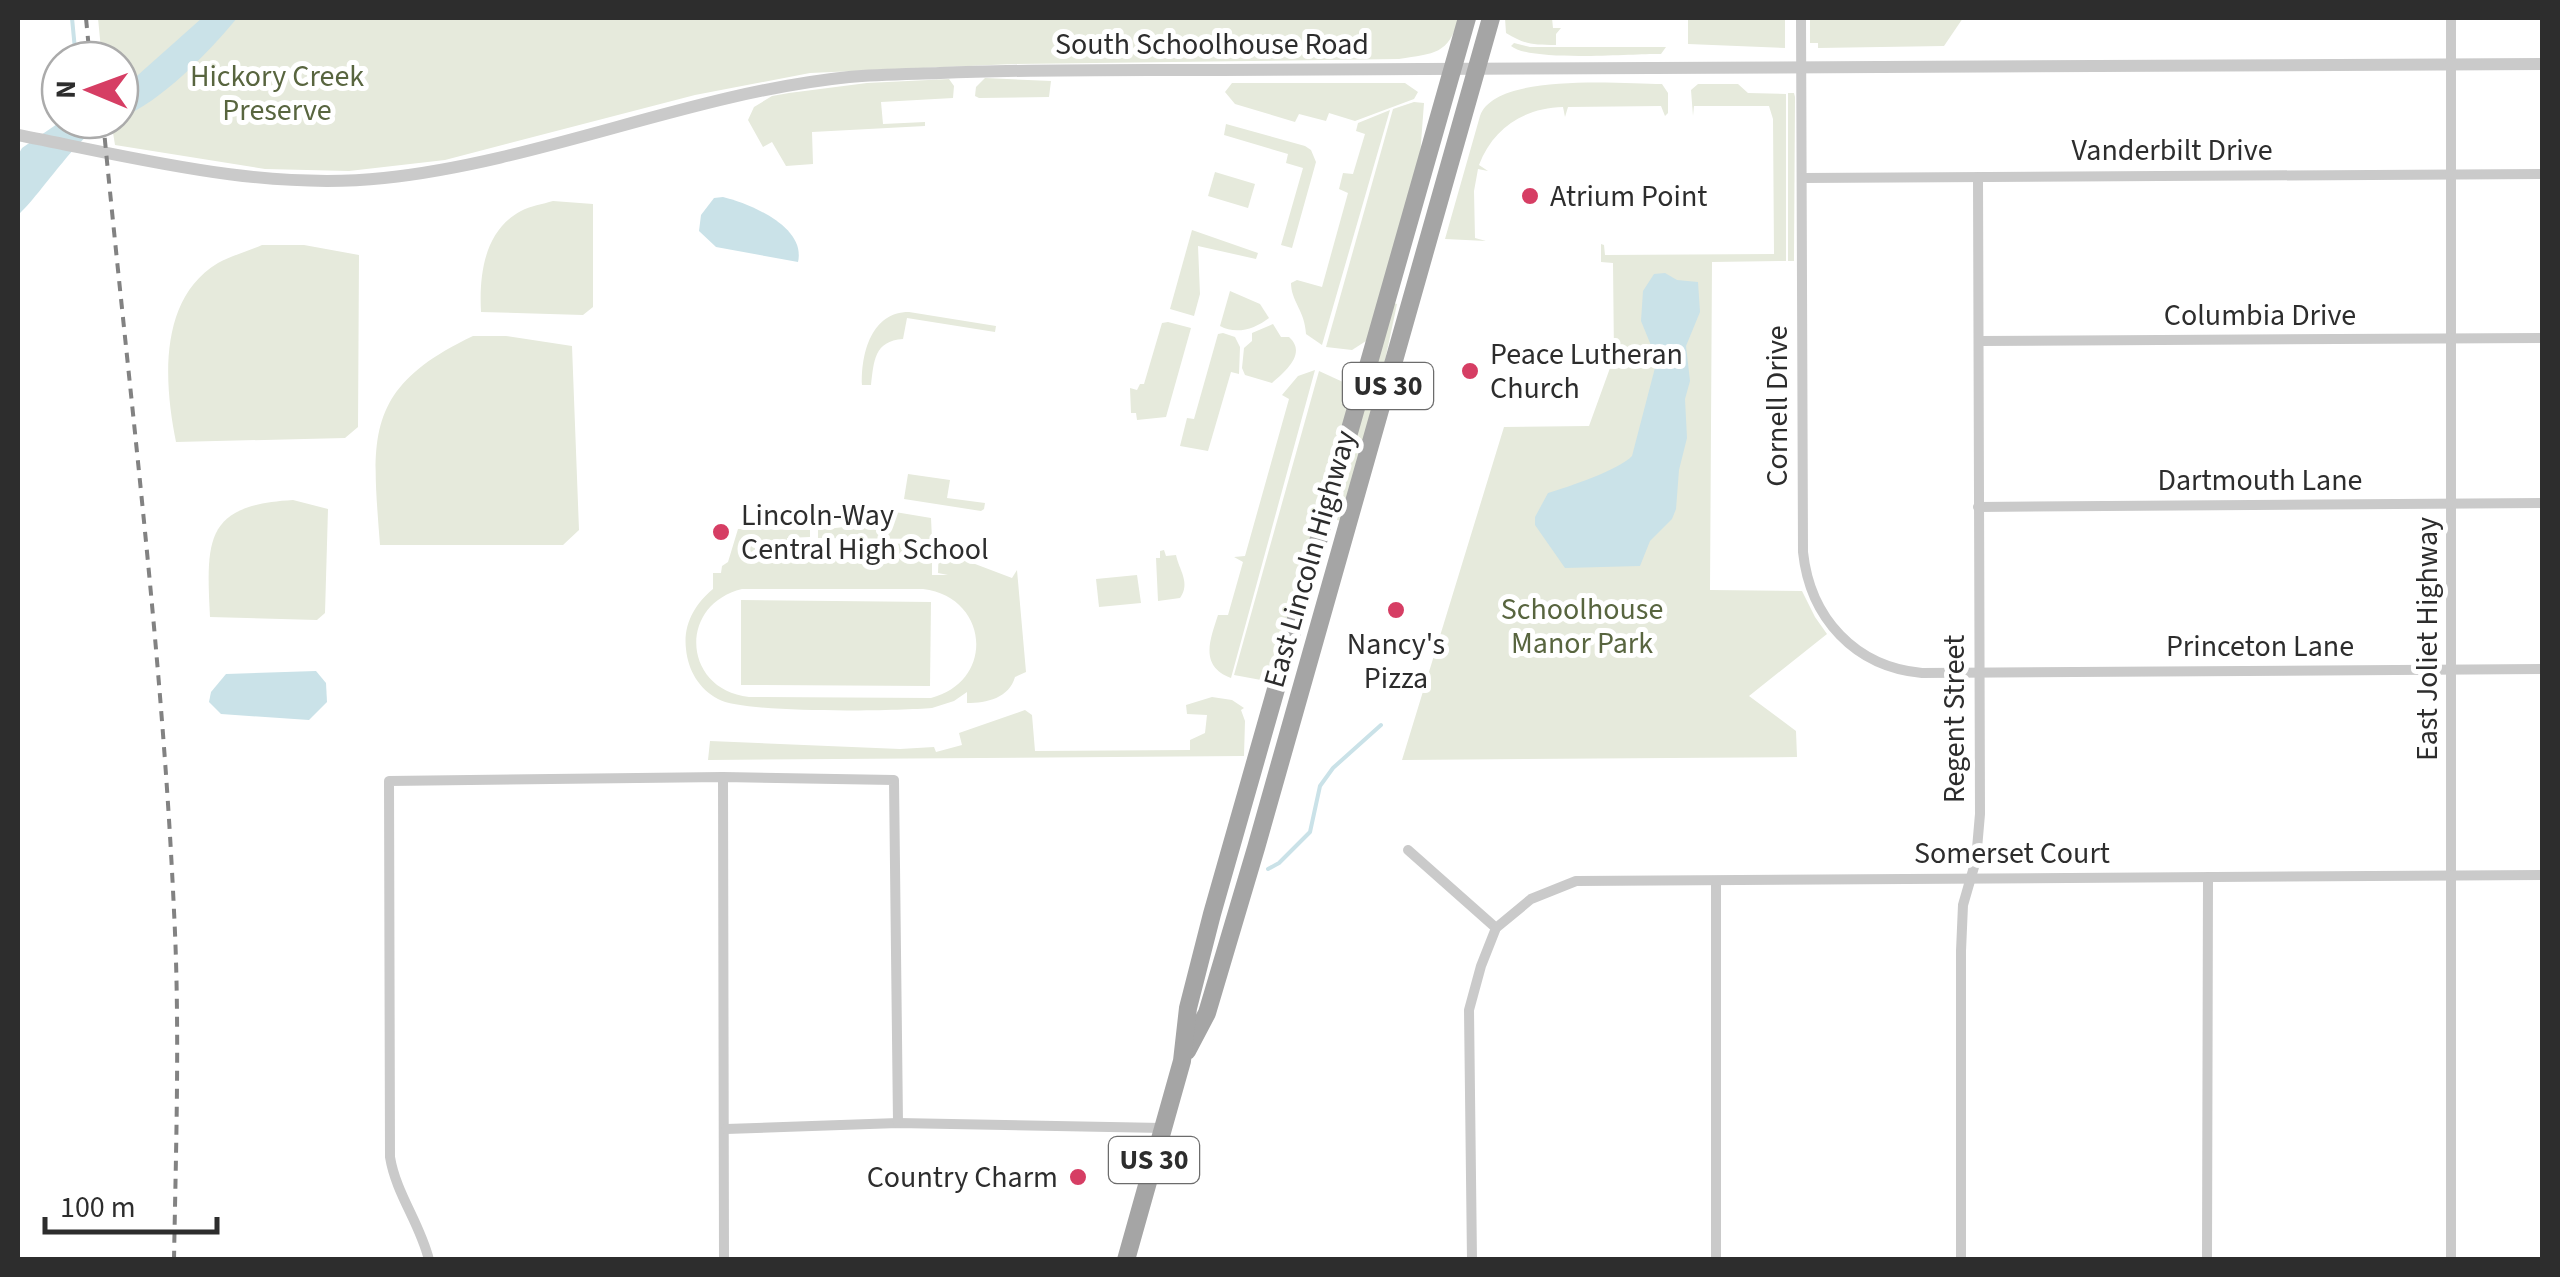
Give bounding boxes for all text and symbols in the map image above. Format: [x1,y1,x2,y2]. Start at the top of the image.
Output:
street label: South Schoolhouse Road [1055,23,1369,66]
north arrow [40,40,140,140]
park label: Hickory Creek Preserve [190,55,364,132]
text: N [46,80,86,99]
street label: Vanderbilt Drive [2071,129,2273,172]
place label: Atrium Point [1550,175,1707,218]
marker: Atrium Point [1519,185,1541,207]
street label: Columbia Drive [2164,294,2356,337]
street label: Cornell Drive [1756,325,1799,487]
place label: Peace Lutheran Church [1490,333,1683,410]
marker: Peace Lutheran Church [1459,360,1481,382]
road number: US 30 [1343,363,1433,409]
street label: East Lincoln Highway [1253,425,1367,693]
street label: Dartmouth Lane [2157,459,2363,502]
place label: Lincoln-Way Central High School [741,494,989,571]
street label: East Joliet Highway [2406,517,2449,761]
marker: Lincoln-Way Central High School [710,521,732,543]
park label: Schoolhouse Manor Park [1501,588,1663,665]
marker: Nancy's Pizza [1385,599,1407,621]
place label: Nancy's Pizza [1347,623,1445,700]
street label: Princeton Lane [2166,625,2354,668]
street label: Regent Street [1933,635,1976,803]
street label: Somerset Court [1914,832,2110,875]
road number: US 30 [1109,1137,1199,1183]
place label: Country Charm [867,1156,1058,1199]
marker: Country Charm [1067,1166,1089,1188]
scale bar [45,1172,218,1234]
text: 100 m [60,1186,136,1229]

